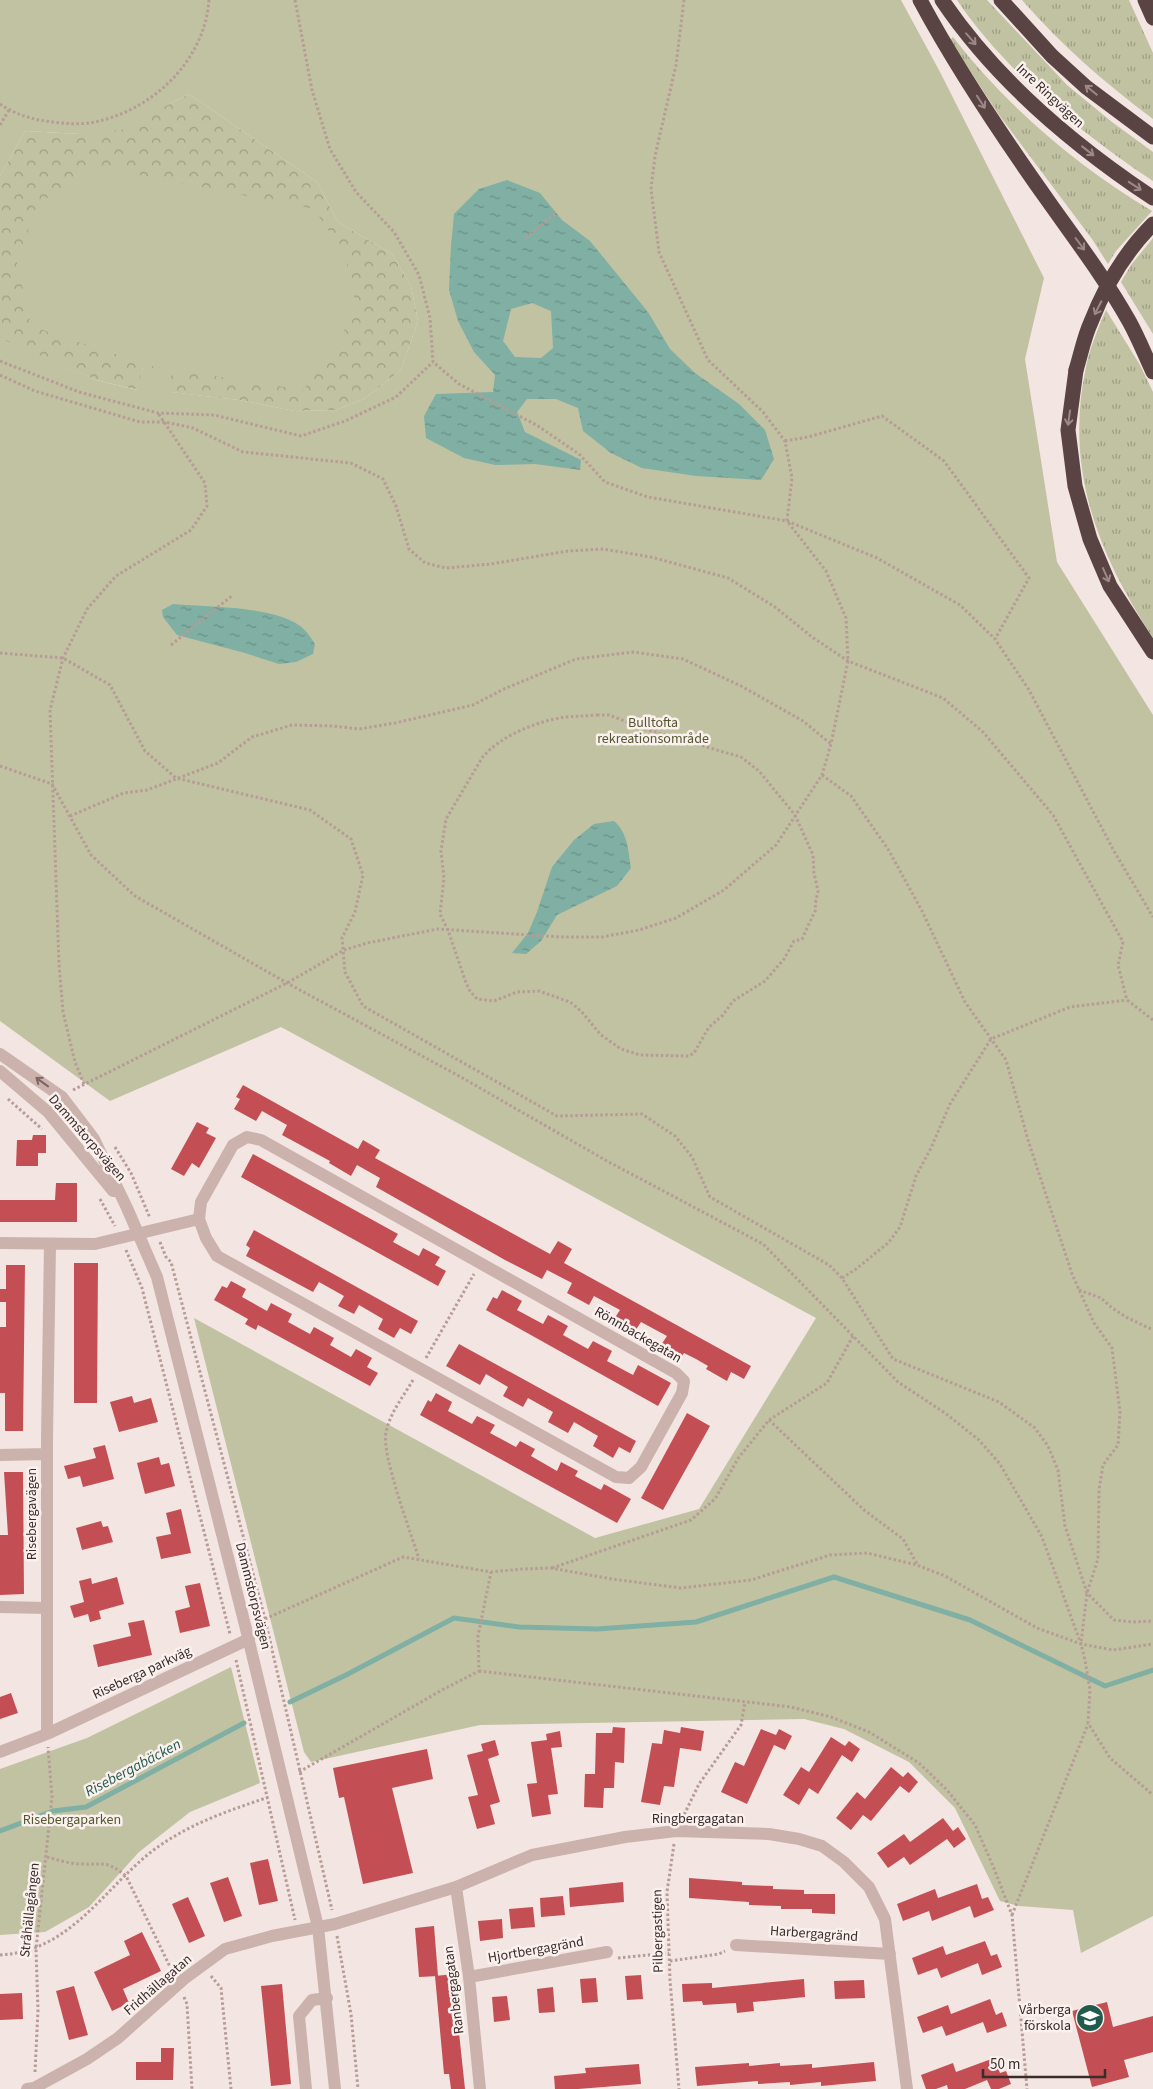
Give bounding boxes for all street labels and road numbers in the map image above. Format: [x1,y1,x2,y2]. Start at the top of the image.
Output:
street label: Inre Ringvägen [1011,59,1089,133]
street label: Dammstorpsvägen [43,1090,131,1186]
street label: Rönnbackegatan [591,1302,685,1368]
street label: Risebergavägen [22,1468,42,1560]
street label: Dammstorpsvägen [230,1540,276,1652]
street label: Riseberga parkväg [89,1641,195,1705]
street label: Ringbergagatan [652,1809,744,1829]
street label: Stråhällagången [15,1862,45,1958]
street label: Pilbergastigen [647,1889,669,1973]
street label: Harbergagränd [769,1921,859,1947]
street label: Hjortbergagränd [486,1932,586,1968]
street label: Ranbergagatan [439,1945,469,2035]
street label: Fridhällagatan [120,1950,196,2020]

